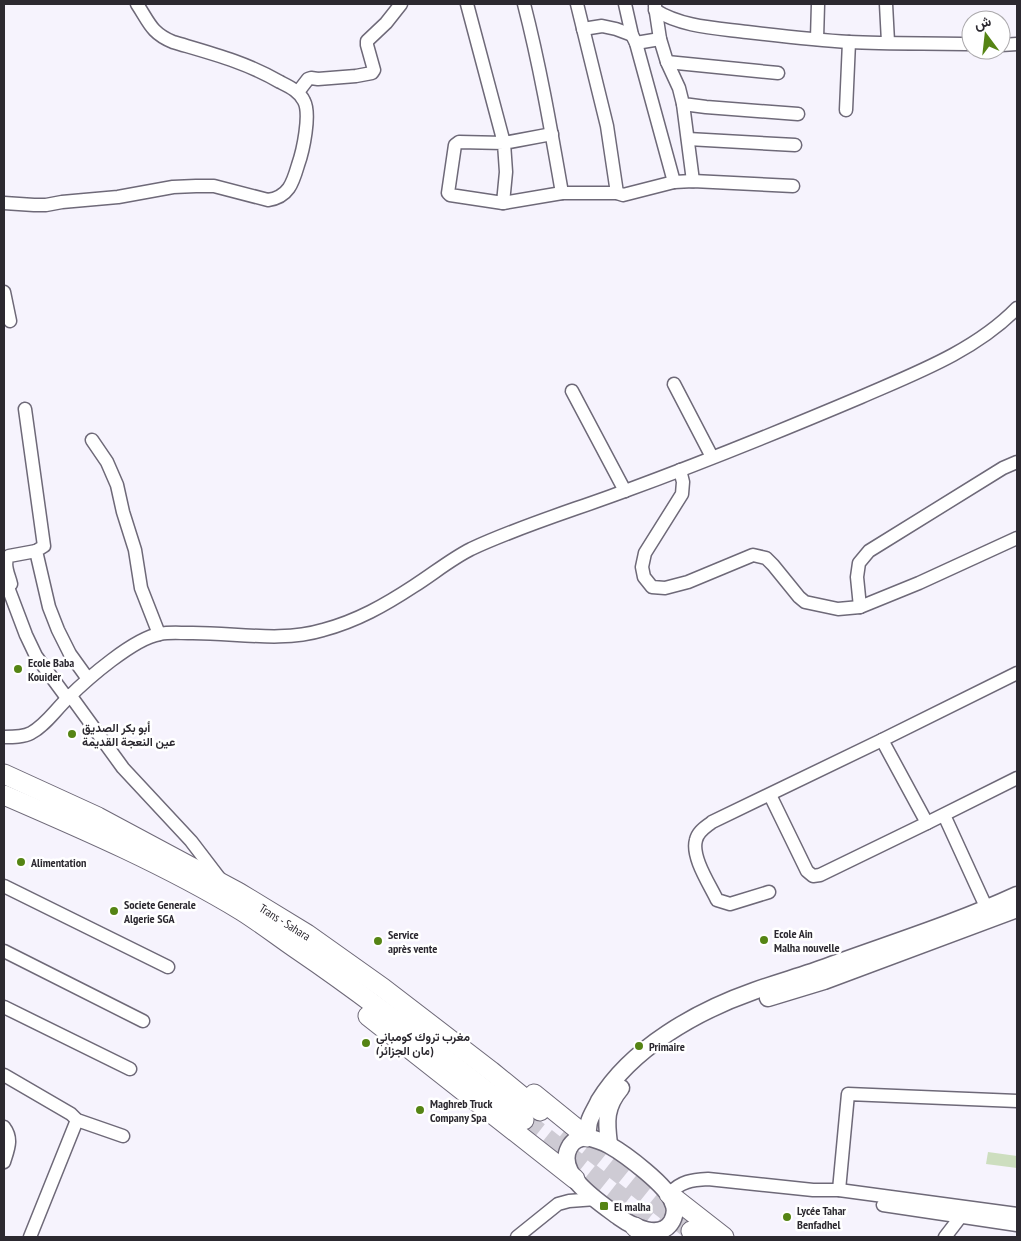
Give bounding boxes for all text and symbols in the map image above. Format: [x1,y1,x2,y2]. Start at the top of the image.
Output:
north arrow [961,10,1011,60]
text: ش [972,12,993,33]
place label: Ecole Baba Kouider [28,655,74,684]
marker: Ecole Baba Kouider [12,663,24,675]
place label: أبو بكر الصديق عين النعجة القديمة [82,720,175,749]
marker: أبو بكر الصديق عين النعجة القديمة [66,728,78,740]
place label: Alimentation [30,855,86,870]
marker: Alimentation [15,856,27,868]
place label: Societe Generale Algerie SGA [123,897,196,926]
street label: Trans - Sahara [257,900,314,944]
marker: Societe Generale Algerie SGA [108,905,120,917]
place label: Ecole Ain Malha nouvelle [774,926,840,955]
place label: Service après vente [388,927,437,956]
marker: Ecole Ain Malha nouvelle [758,934,770,946]
marker: Service après vente [372,935,384,947]
place label: مغرب تروك كومباني (مان الجزائر) [376,1029,470,1059]
marker: مغرب تروك كومباني (مان الجزائر) [360,1037,372,1049]
place label: Primaire [649,1039,685,1054]
marker: Primaire [633,1040,645,1052]
place label: Maghreb Truck Company Spa [430,1096,492,1125]
marker: Maghreb Truck Company Spa [414,1104,426,1116]
place label: El malha [614,1199,651,1214]
marker: El malha [598,1200,610,1212]
place label: Lycée Tahar Benfadhel [797,1203,846,1232]
marker: Lycée Tahar Benfadhel [781,1211,793,1223]

